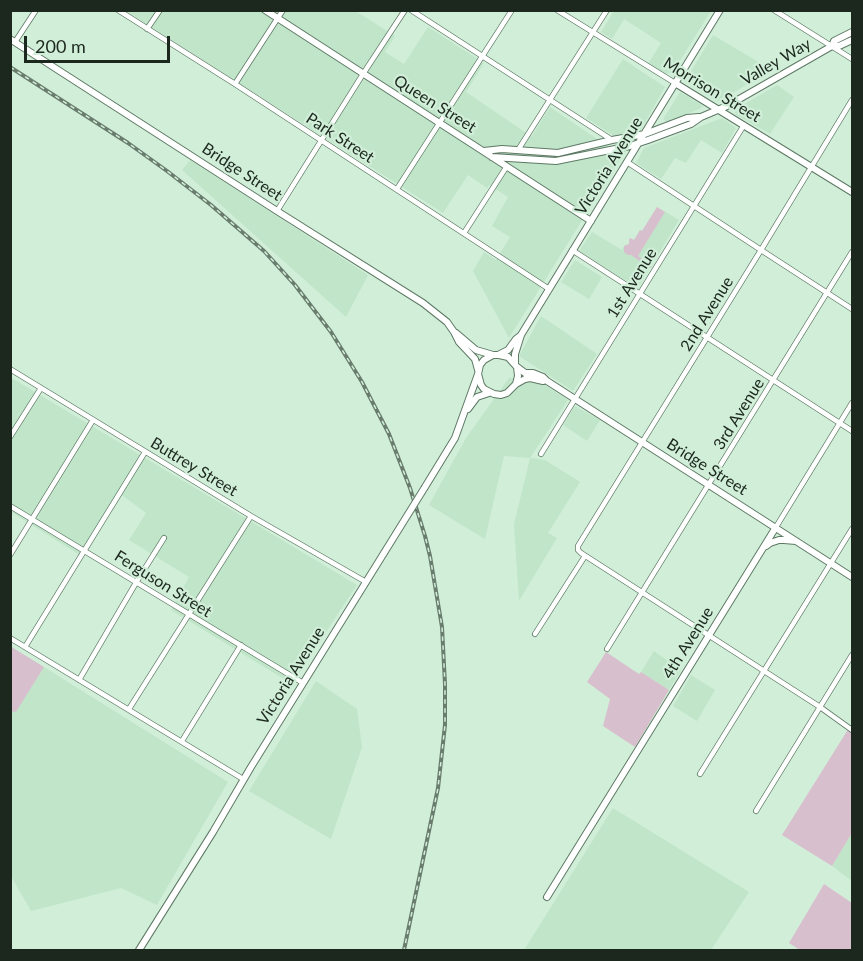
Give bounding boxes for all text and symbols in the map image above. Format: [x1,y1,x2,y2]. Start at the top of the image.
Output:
scale bar [27,24,172,62]
street label: Valley Way [738,34,814,90]
text: 200 m [35,35,86,57]
street label: Morrison Street [660,53,764,127]
street label: Queen Street [390,71,480,137]
street label: Park Street [302,109,378,167]
street label: Victoria Avenue [571,114,647,218]
street label: Bridge Street [198,139,286,205]
street label: 1st Avenue [603,244,661,322]
street label: 2nd Avenue [677,273,737,355]
street label: 3rd Avenue [709,375,769,453]
street label: Buttrey Street [147,433,241,501]
street label: Bridge Street [663,435,751,499]
street label: Ferguson Street [111,546,215,622]
street label: 4th Avenue [658,604,718,682]
street label: Victoria Avenue [253,624,329,728]

